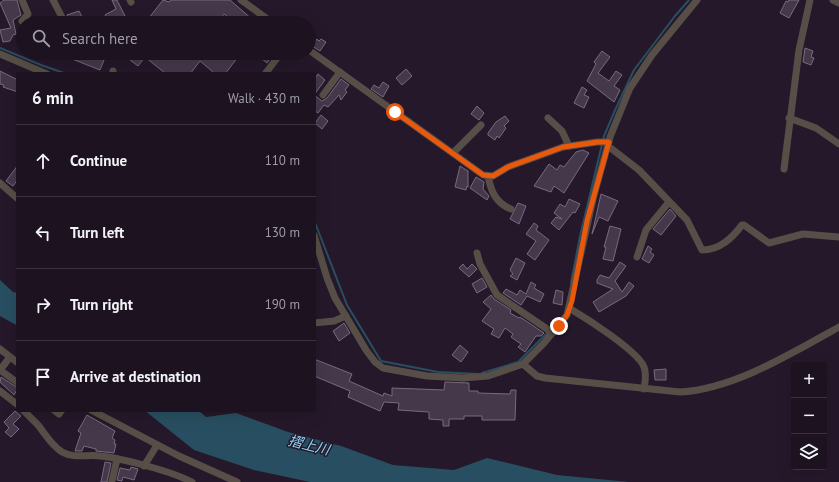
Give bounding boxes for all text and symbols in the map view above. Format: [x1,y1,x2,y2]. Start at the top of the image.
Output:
search box [16,16,316,60]
icon: search [30,27,52,49]
text: Search here [62,29,138,48]
text: 6 min [32,87,73,109]
text: Walk · 430 m [228,90,300,107]
route start [386,103,404,121]
icon: ahead [32,150,54,172]
text: Continue [70,151,127,170]
text: 110 m [265,152,300,169]
icon: left [32,222,54,244]
text: Turn left [70,223,124,242]
text: 130 m [265,224,300,241]
icon: right [32,294,54,316]
text: Turn right [70,295,133,314]
text: 190 m [265,296,300,313]
route end [550,317,568,335]
map controls [791,362,827,470]
button: + [791,362,827,398]
icon: arrive [32,366,54,388]
text: Arrive at destination [70,367,201,386]
button: − [791,398,827,434]
water label: 摺上川 [286,431,333,459]
button: layers [791,434,827,470]

